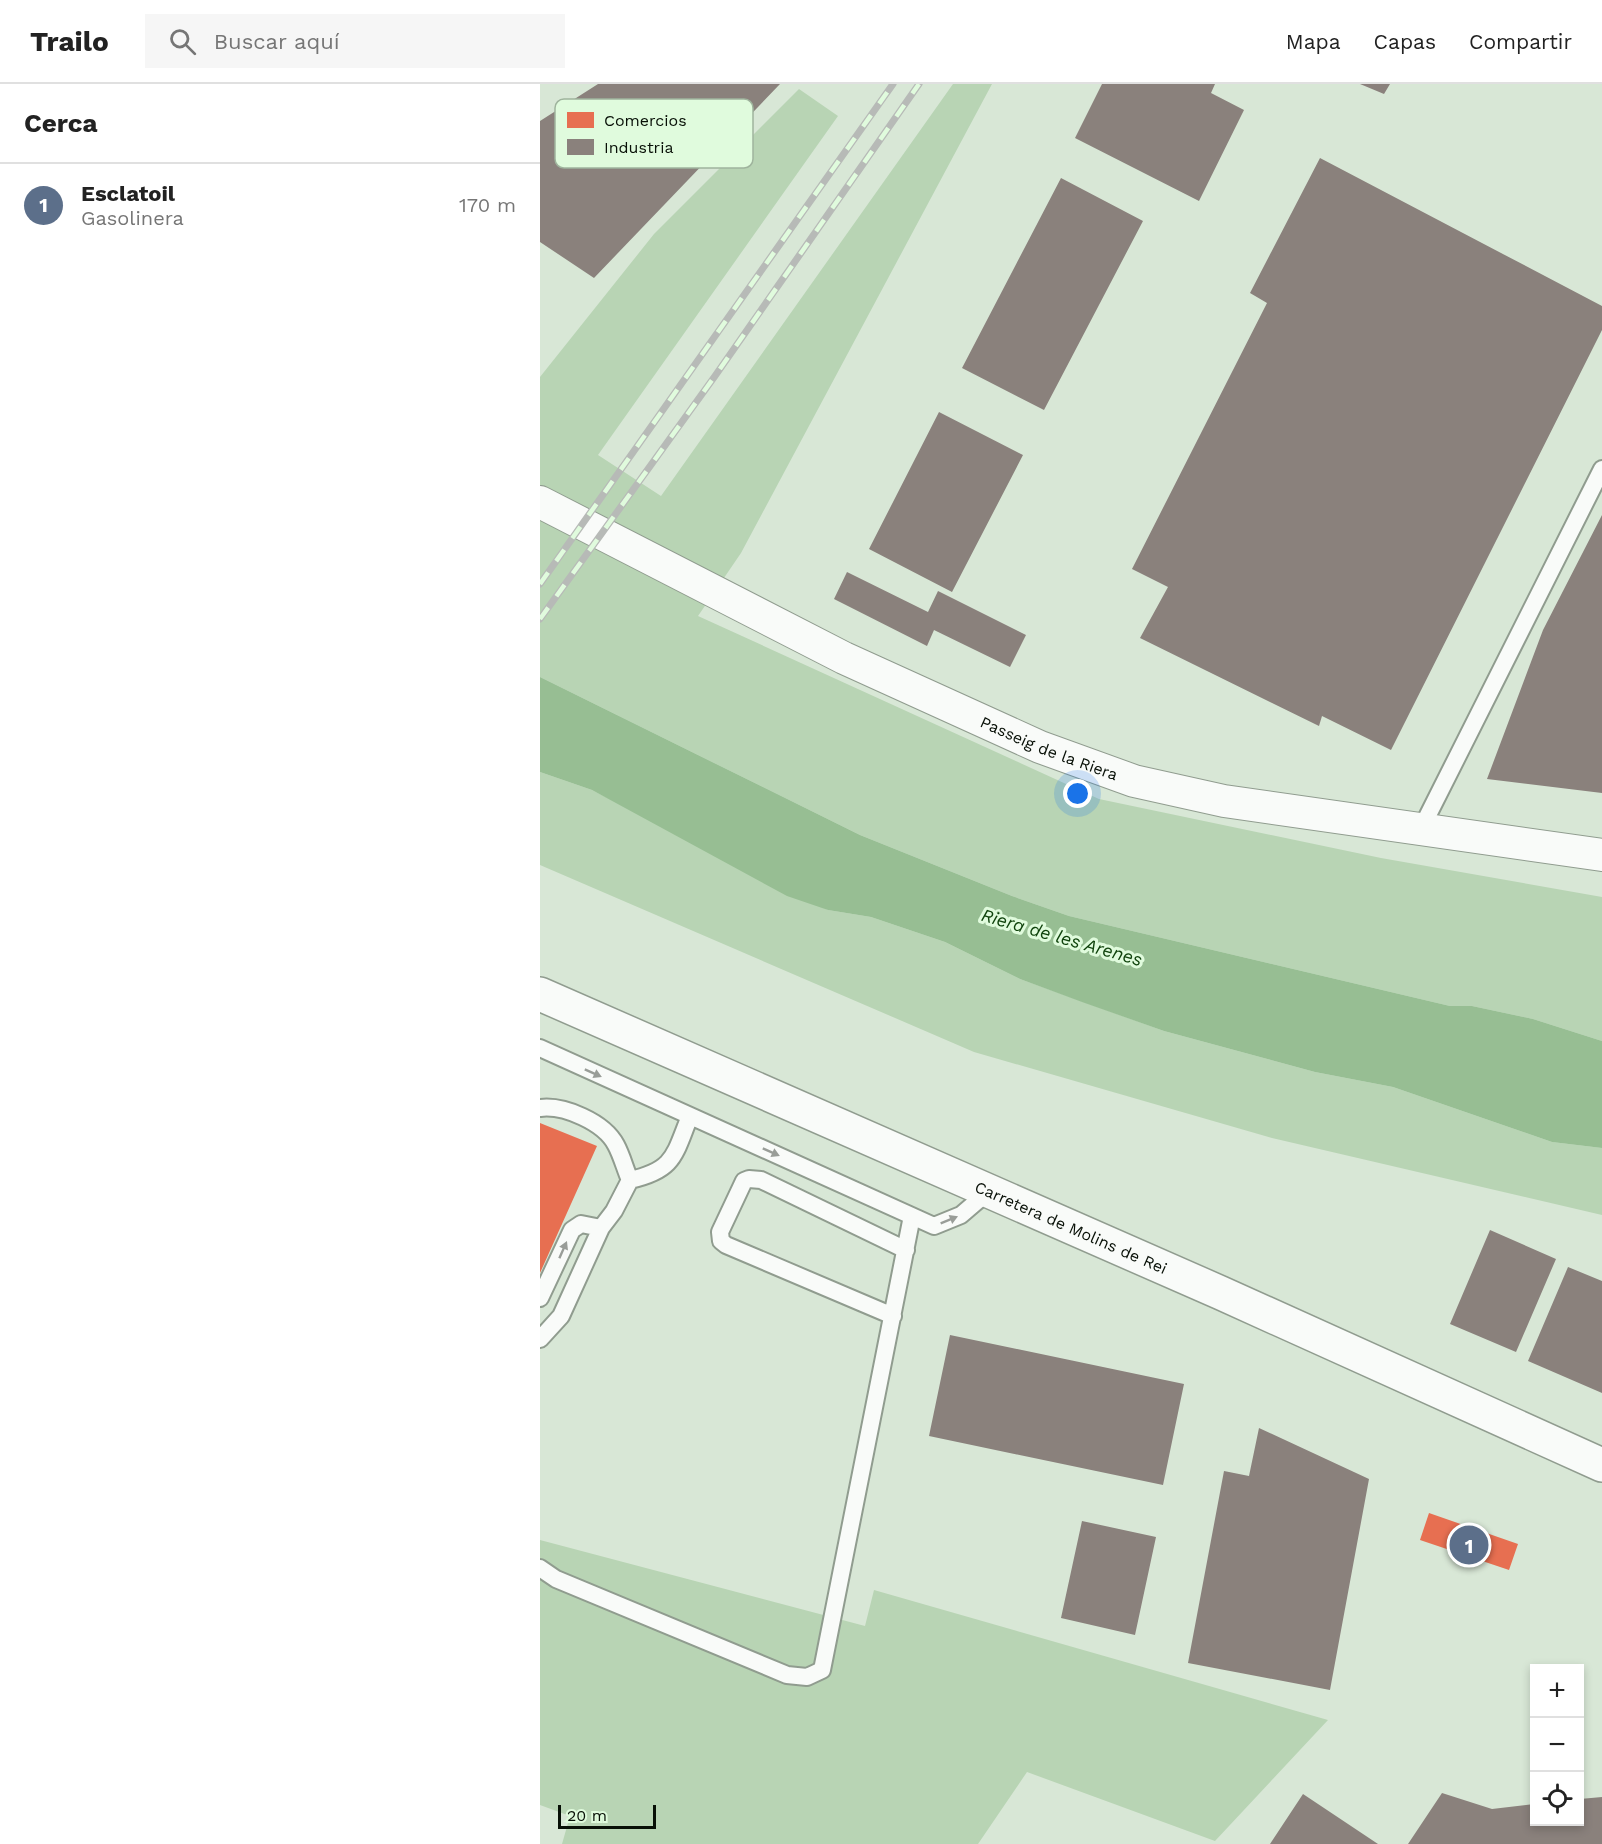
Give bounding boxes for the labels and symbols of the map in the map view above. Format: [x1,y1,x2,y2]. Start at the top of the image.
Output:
legend [555,99,753,168]
text: Comercios [604,111,687,130]
text: Industria [604,138,673,157]
street label: Passeig de la Riera [978,712,1121,784]
your location [1063,779,1092,808]
water label: Riera de les Arenes [979,904,1145,970]
one-way arrow [584,1069,602,1078]
one-way arrow [763,1147,780,1156]
street label: Carretera de Molins de Rei [972,1177,1170,1278]
one-way arrow [940,1215,958,1224]
one-way arrow [559,1241,568,1259]
pin: 1 [1450,1522,1488,1568]
scale bar [558,1802,656,1830]

